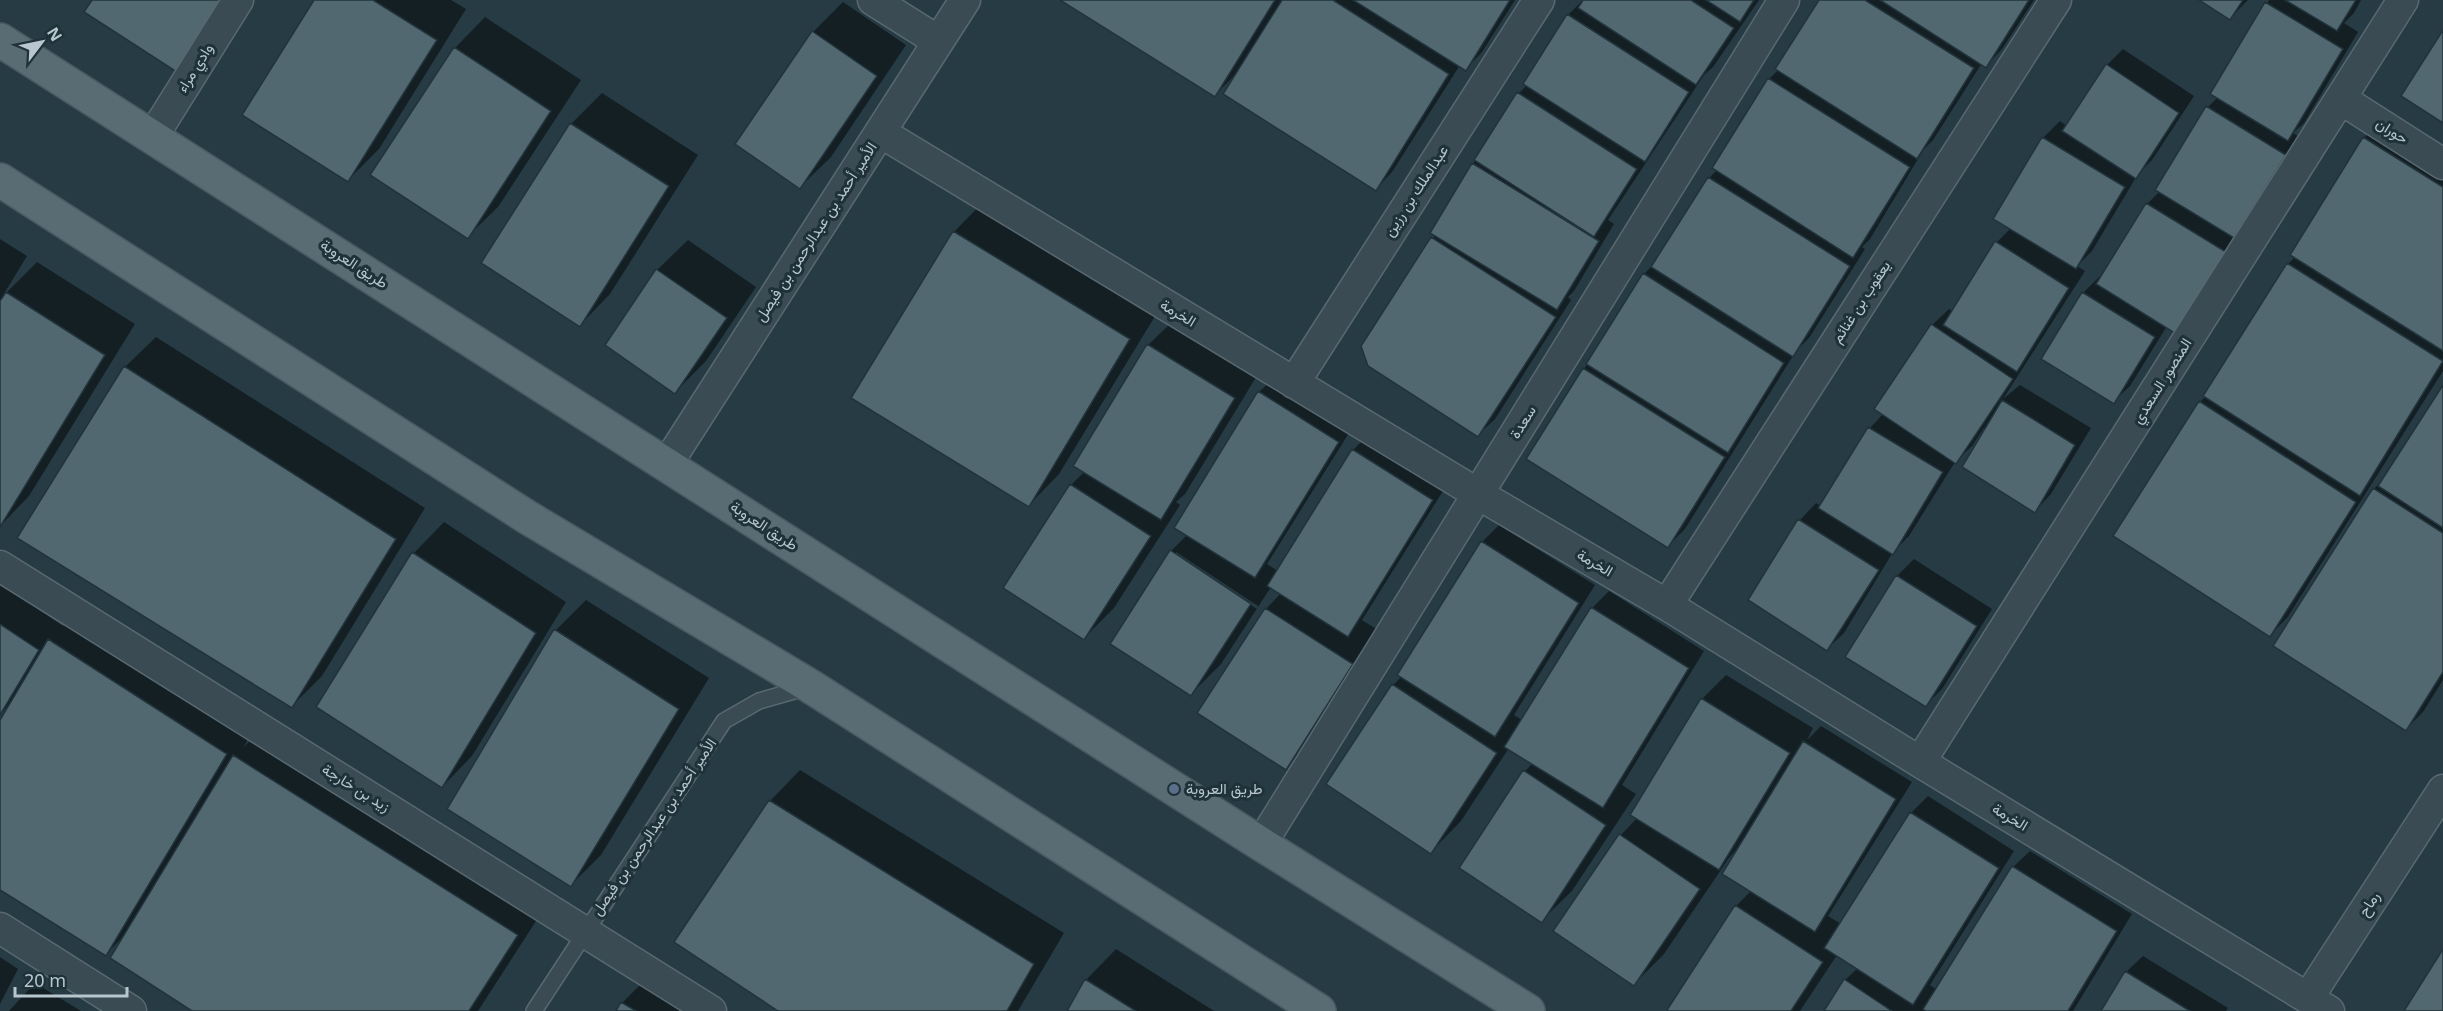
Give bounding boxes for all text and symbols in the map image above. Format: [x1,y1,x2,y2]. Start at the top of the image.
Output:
north arrow [12,12,72,72]
text: N [42,23,67,45]
street label: وادي مراء [171,39,220,98]
street label: حوران [2373,113,2412,148]
street label: الأمير أحمد بن عبدالرحمن بن فيصل [750,138,882,325]
street label: عبدالملك بن رزين [1378,141,1453,240]
street label: طريق العروبة [316,234,392,293]
street label: يعقوب بن غنائم [1826,256,1895,347]
street label: الخرمة [1157,294,1200,331]
street label: المنصور السعدي [2127,334,2199,429]
street label: سعدة [1504,401,1540,442]
street label: طريق العروبة [726,496,802,555]
street label: الخرمة [1574,544,1617,580]
street label: الأمير أحمد بن عبدالرحمن بن فيصل [586,734,721,920]
street label: زيد بن خارجة [318,758,394,817]
place label: طريق العروبة [1186,778,1263,799]
marker: طريق العروبة [1167,782,1181,796]
street label: الخرمة [1989,798,2032,835]
street label: رماح [2353,887,2385,921]
scale bar [15,960,128,998]
text: 20 m [24,968,66,992]

